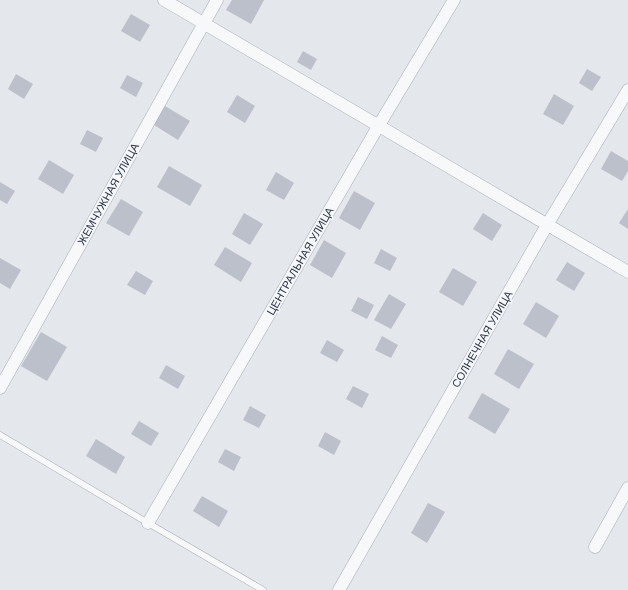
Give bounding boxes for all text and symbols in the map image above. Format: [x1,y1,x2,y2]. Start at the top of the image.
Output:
street label: ЖЕМЧУЖНАЯ УЛИЦА [75,140,141,247]
street label: ЦЕНТРАЛЬНАЯ УЛИЦА [264,204,336,317]
street label: СОЛНЕЧНАЯ УЛИЦА [449,288,515,389]

